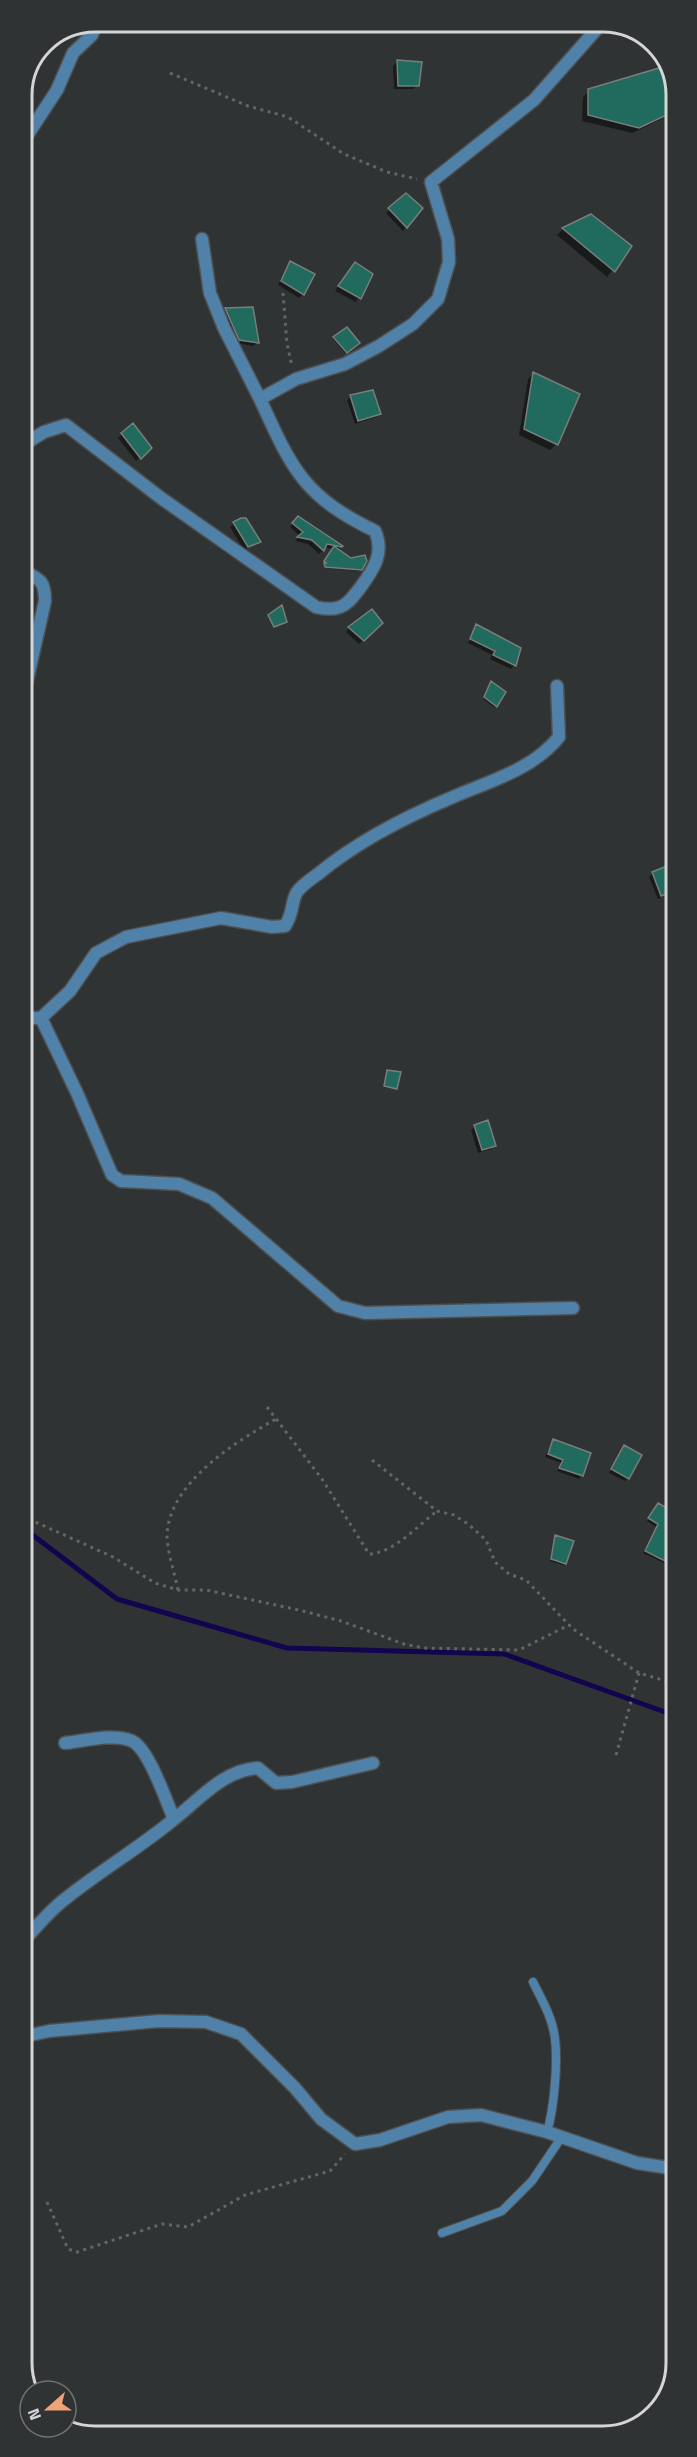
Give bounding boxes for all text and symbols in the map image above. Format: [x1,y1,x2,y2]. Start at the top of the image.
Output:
north arrow [18,2379,78,2439]
text: N [21,2405,47,2424]

